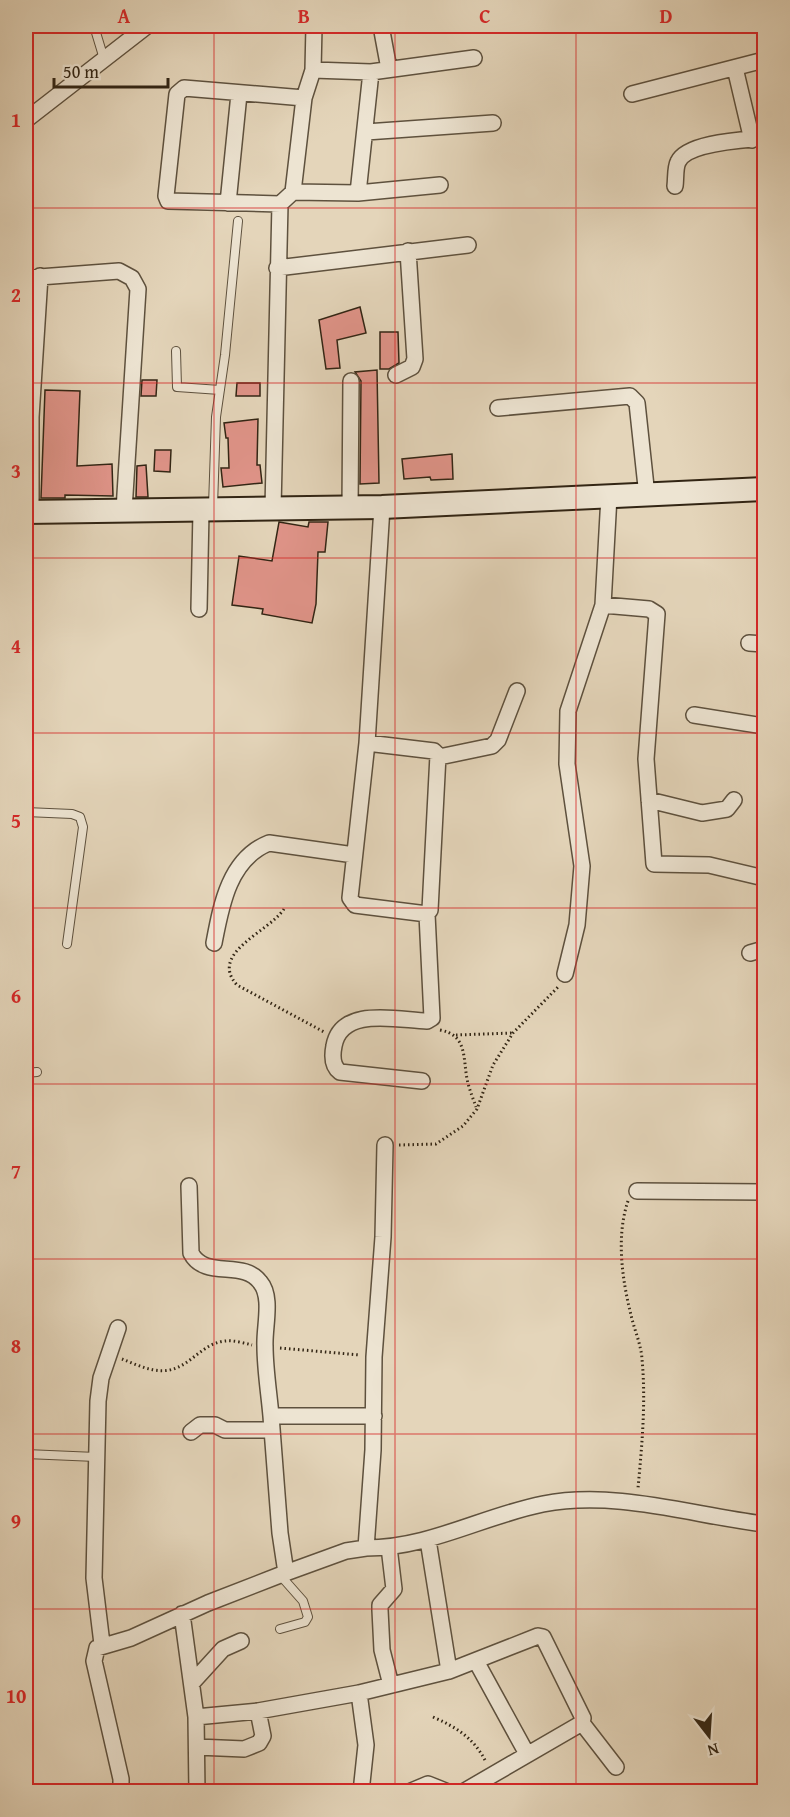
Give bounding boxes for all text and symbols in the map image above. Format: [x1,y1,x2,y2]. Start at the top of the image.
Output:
text: A [118,1,131,30]
text: B [298,1,310,30]
text: C [479,1,491,30]
text: D [659,1,673,30]
scale bar [54,51,168,89]
text: 50 m [63,58,99,85]
text: 1 [11,105,21,134]
text: 2 [11,280,21,309]
text: 3 [11,456,21,485]
text: 4 [11,631,21,660]
text: 5 [11,806,21,835]
text: 6 [11,981,21,1010]
text: 7 [11,1156,21,1185]
text: 8 [11,1331,21,1360]
text: 9 [11,1506,21,1535]
text: 10 [6,1681,26,1710]
north arrow [679,1706,739,1766]
text: N [704,1737,722,1763]

